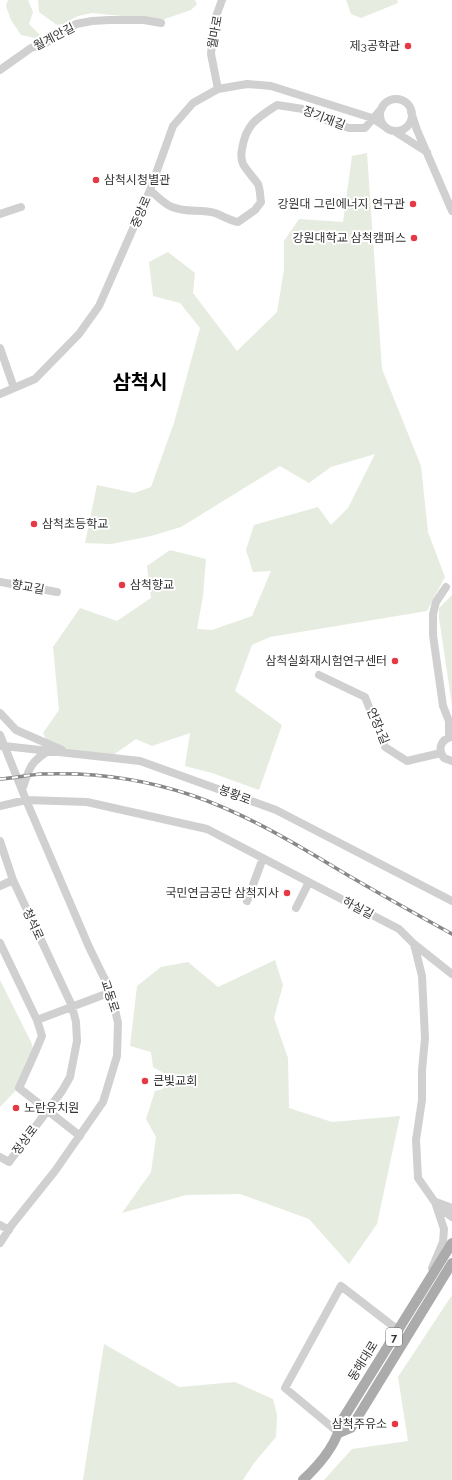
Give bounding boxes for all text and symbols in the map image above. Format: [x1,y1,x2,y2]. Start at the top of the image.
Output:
street label: 월마로 [205,14,225,50]
street label: 월계안길 [31,21,77,53]
place label: 제3공학관 [349,39,400,53]
marker: 제3공학관 [403,41,413,51]
street label: 장기재길 [301,104,347,132]
place label: 삼척시청별관 [104,173,170,187]
marker: 삼척시청별관 [91,175,101,185]
street label: 중앙로 [128,194,154,230]
place label: 강원대 그린에너지 연구관 [277,197,405,211]
marker: 강원대 그린에너지 연구관 [408,199,418,209]
place label: 강원대학교 삼척캠퍼스 [293,231,406,245]
marker: 강원대학교 삼척캠퍼스 [409,233,419,243]
district label: 삼척시 [112,370,168,394]
place label: 삼척초등학교 [42,517,108,531]
marker: 삼척초등학교 [29,519,39,529]
street label: 향교길 [10,577,46,597]
place label: 삼척향교 [130,578,174,592]
marker: 삼척향교 [117,580,127,590]
place label: 삼척실화재시험연구센터 [266,654,387,668]
marker: 삼척실화재시험연구센터 [390,656,400,666]
street label: 언장1길 [364,706,392,746]
street label: 봉황로 [217,783,253,807]
place label: 국민연금공단 삼척지사 [166,886,279,900]
marker: 국민연금공단 삼척지사 [282,888,292,898]
street label: 하실길 [340,894,376,922]
street label: 청석로 [20,906,46,942]
street label: 교동로 [98,978,122,1014]
place label: 큰빛교회 [153,1074,197,1088]
marker: 큰빛교회 [140,1076,150,1086]
place label: 노란유치원 [24,1101,79,1115]
marker: 노란유치원 [11,1103,21,1113]
street label: 정상로 [9,1123,41,1157]
road number: 7 [386,1328,402,1346]
street label: 동해대로 [345,1339,381,1383]
place label: 삼척주유소 [332,1417,387,1431]
marker: 삼척주유소 [390,1419,400,1429]

